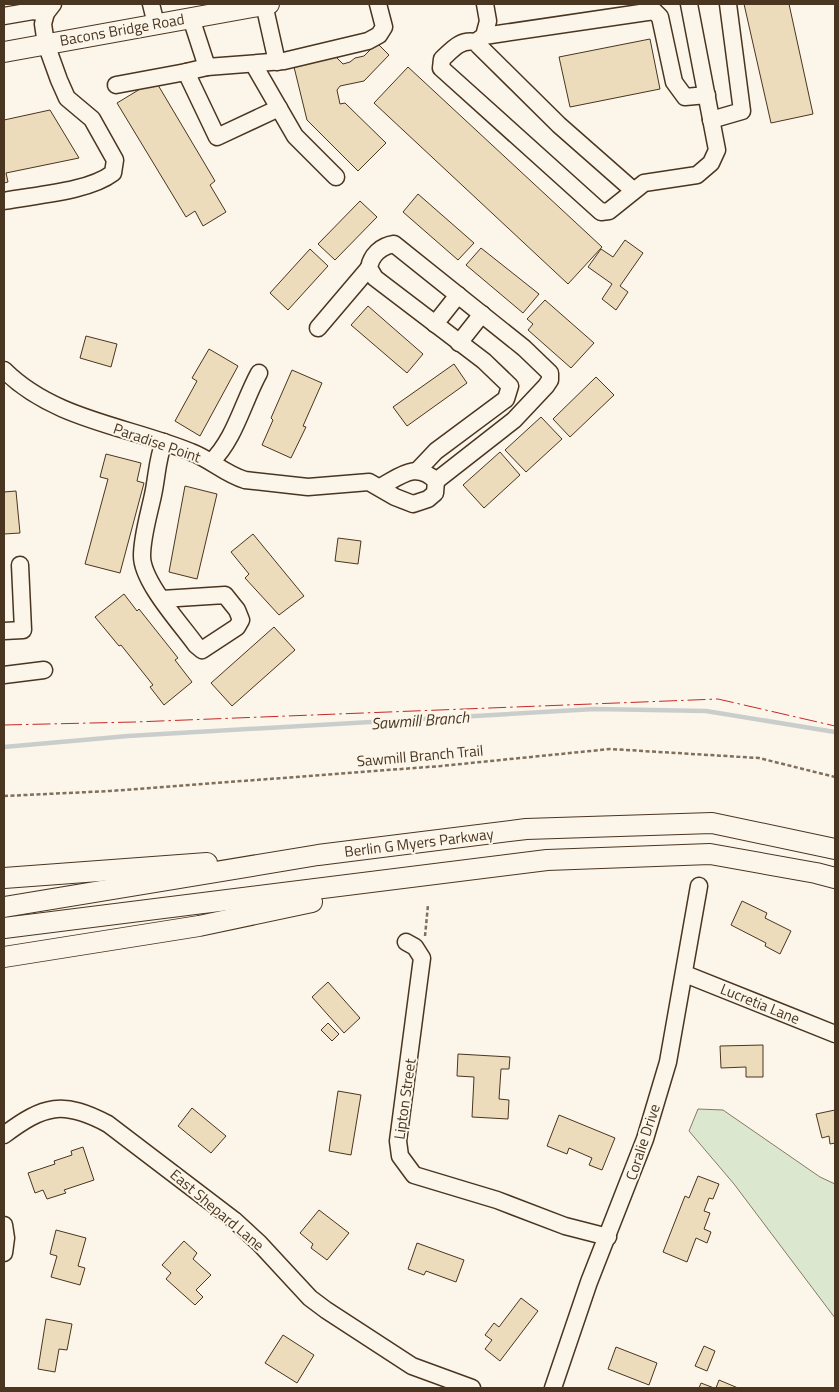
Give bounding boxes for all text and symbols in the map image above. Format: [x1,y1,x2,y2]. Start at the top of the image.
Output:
street label: Bacons Bridge Road [58,7,186,52]
street label: Paradise Point [110,417,205,469]
water label: Sawmill Branch [370,705,471,735]
street label: Sawmill Branch Trail [356,739,484,772]
street label: Berlin G Myers Parkway [343,822,495,863]
street label: Lucretia Lane [717,977,803,1030]
street label: Lipton Street [387,1056,422,1141]
street label: Coralie Drive [619,1101,666,1183]
street label: East Shepard Lane [165,1163,270,1256]

